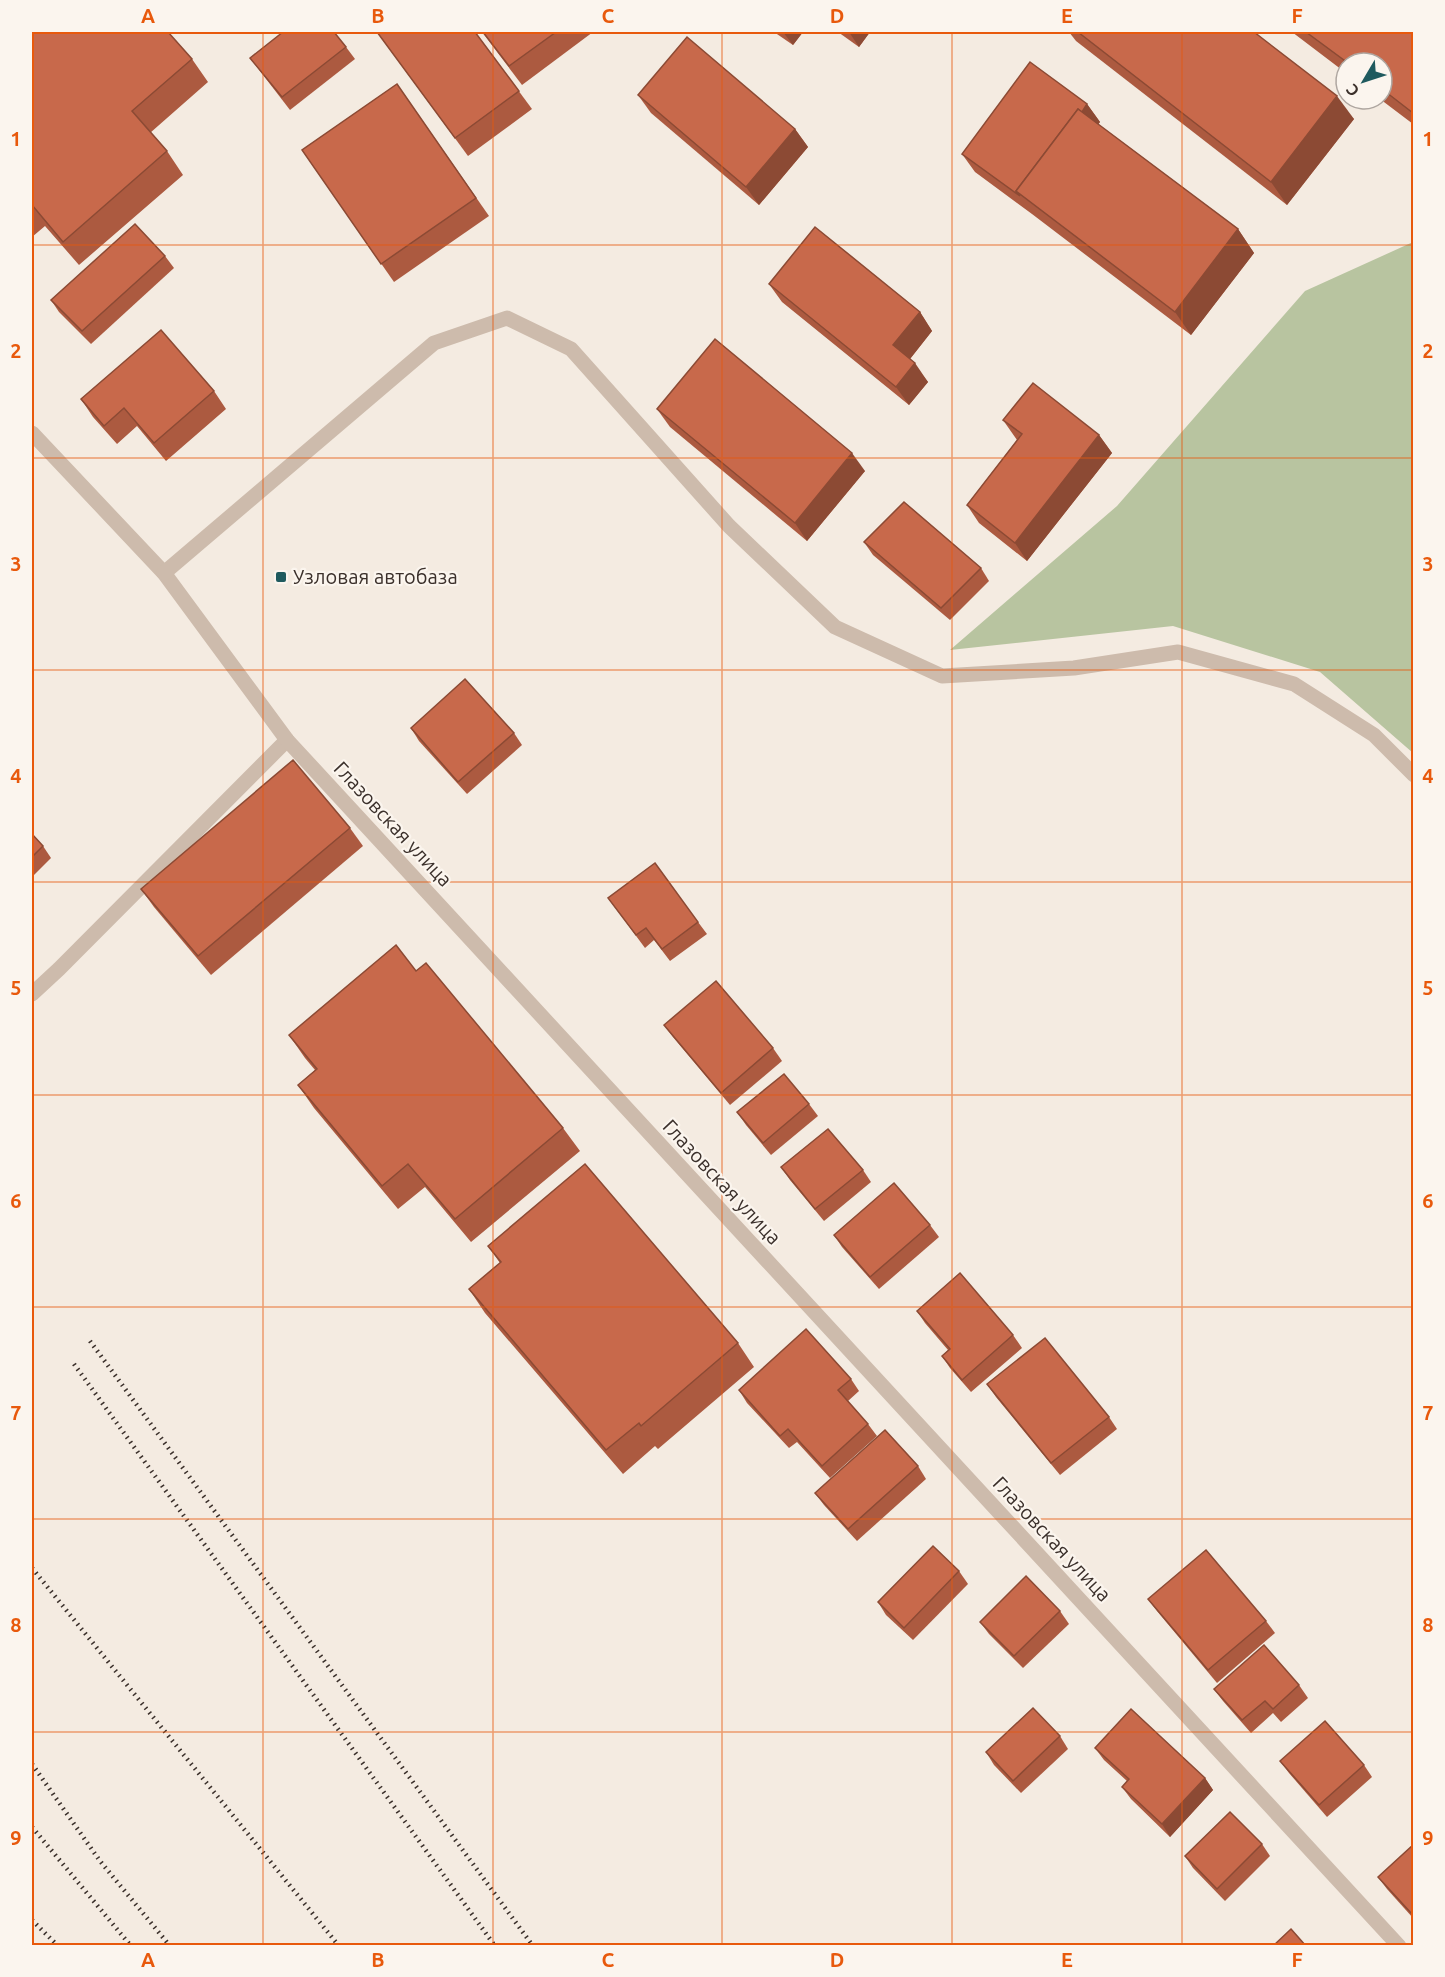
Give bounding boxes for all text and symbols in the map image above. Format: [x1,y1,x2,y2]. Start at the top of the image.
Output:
text: A [141,4,155,27]
text: B [371,4,385,27]
text: C [602,4,615,27]
text: D [830,4,844,27]
text: E [1061,4,1073,27]
text: F [1291,4,1303,27]
north arrow [1334,51,1394,111]
text: С [1342,81,1363,100]
text: 1 [10,127,22,150]
text: 1 [1422,127,1434,150]
text: 2 [10,339,22,362]
text: 2 [1422,339,1434,362]
text: 3 [10,552,22,575]
text: 3 [1422,552,1434,575]
place label: Узловая автобаза [293,565,458,588]
marker: Узловая автобаза [274,570,288,584]
street label: Глазовская улица [330,756,457,891]
text: 4 [10,764,22,787]
text: 4 [1422,764,1434,787]
text: 5 [10,976,22,999]
text: 5 [1422,976,1434,999]
street label: Глазовская улица [659,1114,786,1249]
text: 6 [10,1189,22,1212]
text: 6 [1422,1189,1434,1212]
text: 7 [10,1401,22,1424]
text: 7 [1422,1401,1434,1424]
street label: Глазовская улица [989,1471,1116,1606]
text: 8 [10,1613,22,1636]
text: 8 [1422,1613,1434,1636]
text: 9 [10,1826,22,1849]
text: 9 [1422,1826,1434,1849]
text: A [141,1948,155,1971]
text: B [371,1948,385,1971]
text: C [602,1948,615,1971]
text: D [830,1948,844,1971]
text: E [1061,1948,1073,1971]
text: F [1291,1948,1303,1971]

